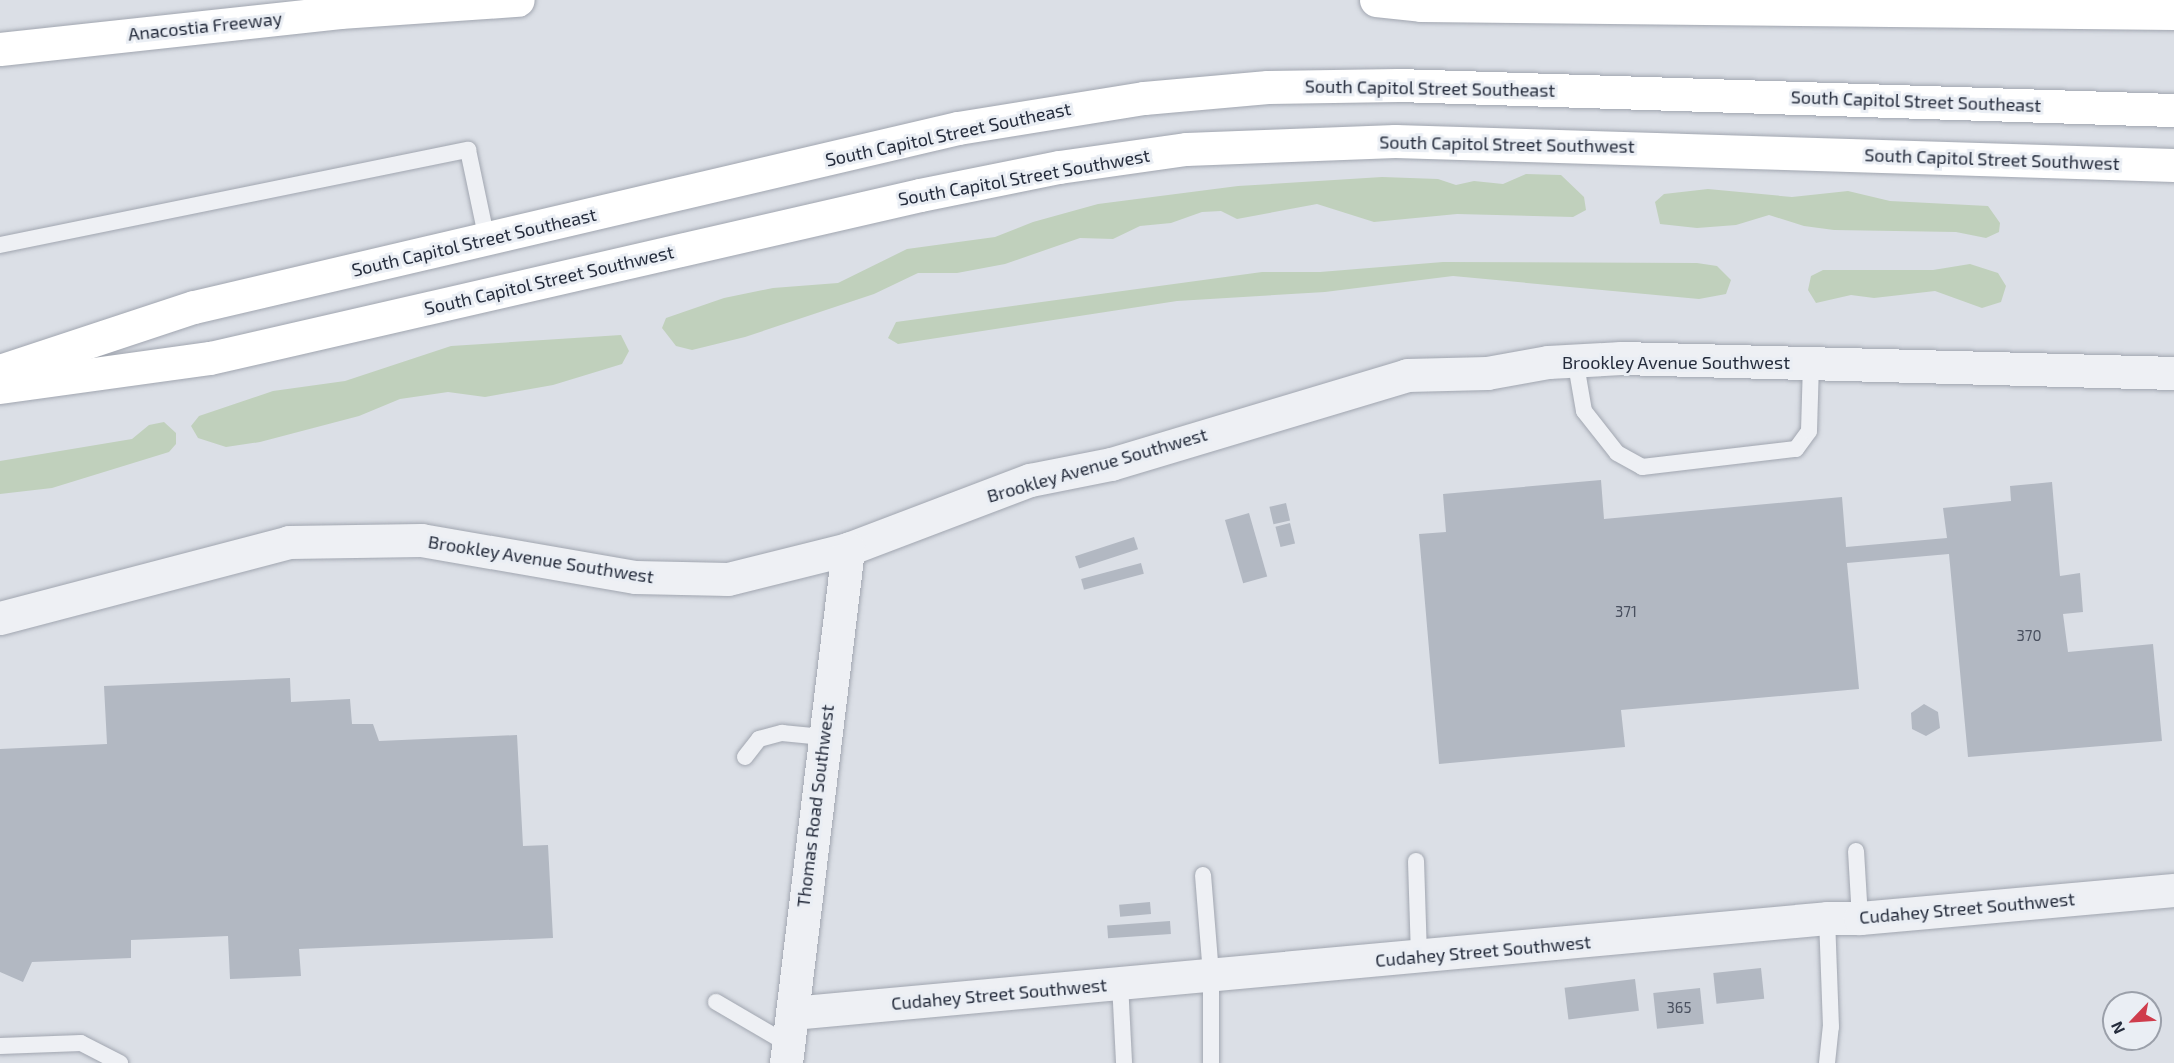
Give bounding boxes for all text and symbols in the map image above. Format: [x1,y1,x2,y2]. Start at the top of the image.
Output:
street label: Anacostia Freeway [127,7,283,45]
street label: South Capitol Street Southeast [1304,75,1556,101]
street label: South Capitol Street Southeast [1790,86,2042,116]
street label: South Capitol Street Southeast [823,97,1073,171]
street label: South Capitol Street Southwest [1379,131,1635,157]
street label: South Capitol Street Southwest [896,144,1152,210]
street label: South Capitol Street Southwest [1864,144,2120,174]
street label: South Capitol Street Southeast [349,203,599,281]
street label: South Capitol Street Southwest [422,241,676,319]
street label: Brookley Avenue Southwest [1562,351,1790,373]
street label: Brookley Avenue Southwest [984,423,1210,507]
street label: Brookley Avenue Southwest [426,530,656,588]
house number: 371 [1615,603,1637,621]
house number: 370 [2016,627,2042,645]
street label: Thomas Road Southwest [792,704,838,908]
street label: Cudahey Street Southwest [1858,888,2076,928]
street label: Cudahey Street Southwest [1374,931,1592,971]
street label: Cudahey Street Southwest [890,974,1108,1014]
north arrow [2102,991,2162,1051]
house number: 365 [1667,999,1691,1017]
text: N [2106,1019,2128,1037]

